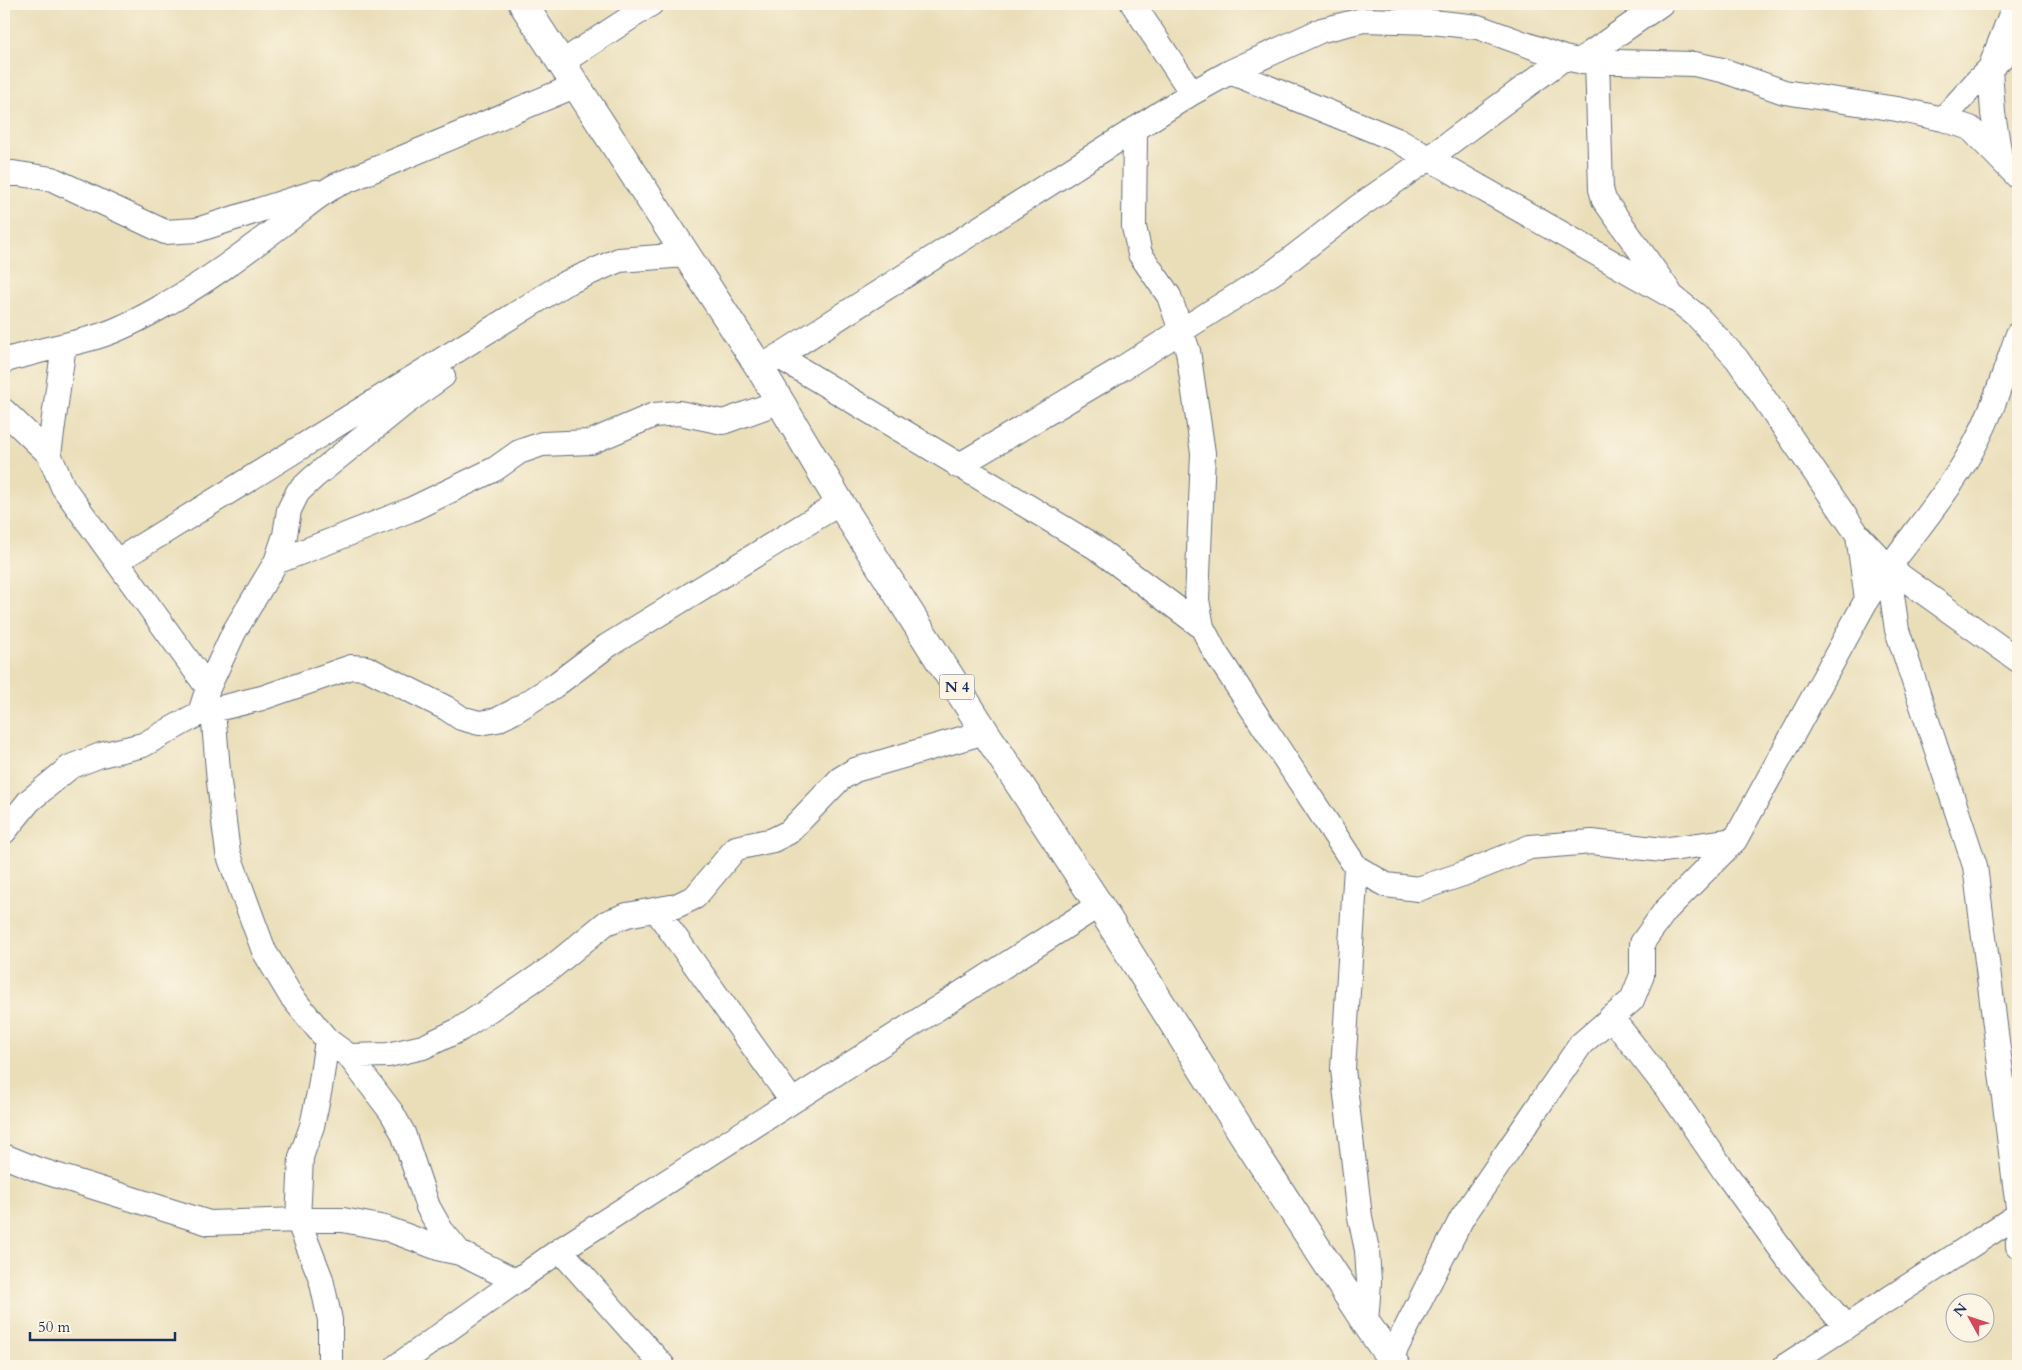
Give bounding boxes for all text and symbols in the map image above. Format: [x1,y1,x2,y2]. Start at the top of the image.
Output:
road number: N 4 [940,674,974,700]
north arrow [1944,1292,1994,1342]
text: N [1949,1299,1972,1321]
scale bar [30,1310,175,1342]
text: 50 m [38,1317,70,1337]

